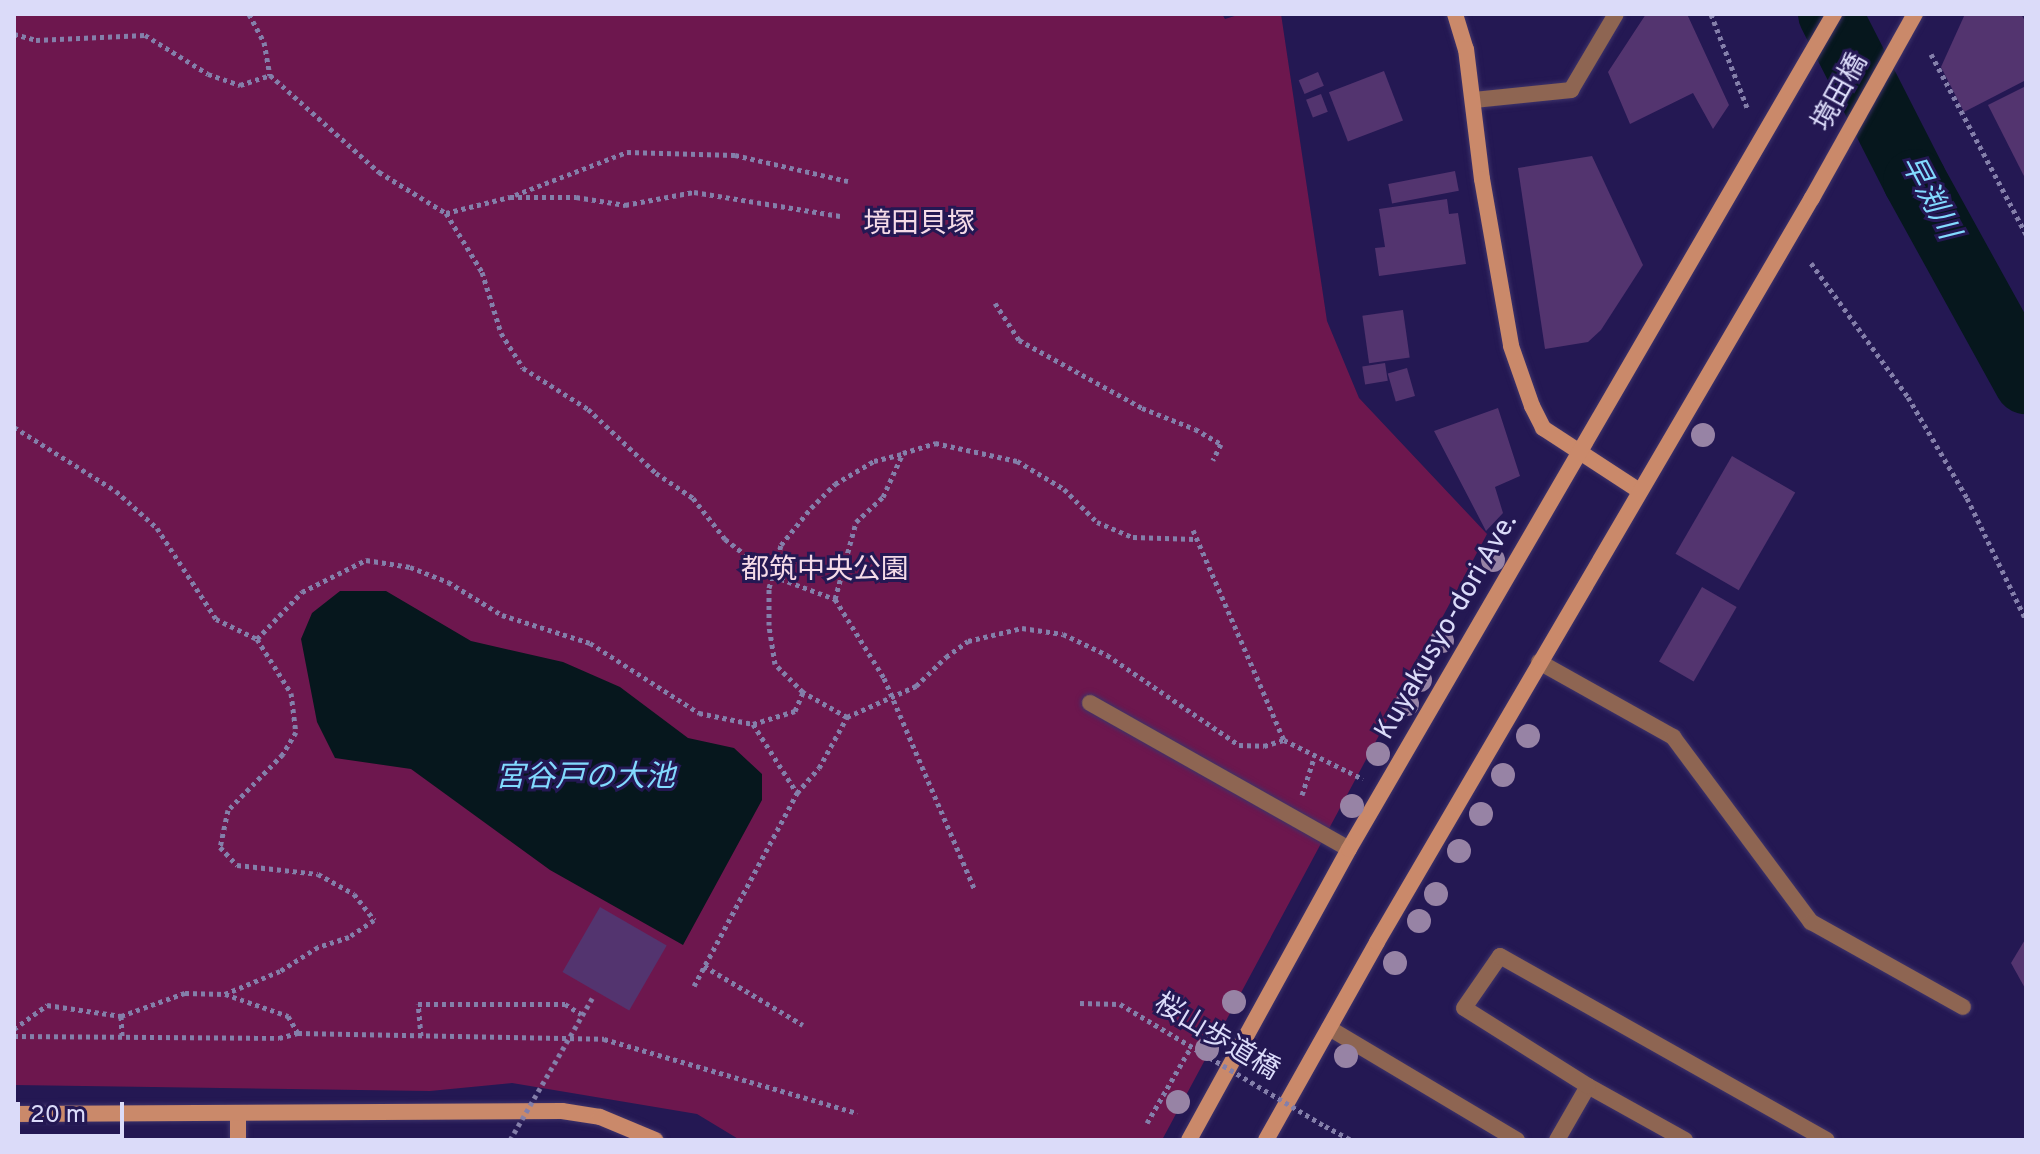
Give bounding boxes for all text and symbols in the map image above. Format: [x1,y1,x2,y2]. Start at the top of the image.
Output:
street label: 境田橋 [1806,48,1876,138]
water label: 早渕川 [1891,150,1965,246]
park label: 境田貝塚 [863,208,975,242]
street label: Kuyakusyo-dori Ave. [1368,507,1526,747]
park label: 都筑中央公園 [741,554,909,588]
water label: 宮谷戸の大池 [495,761,675,797]
street label: 桜山歩道橋 [1147,988,1285,1088]
scale bar [20,1086,128,1136]
text: 20 m [30,1101,86,1131]

